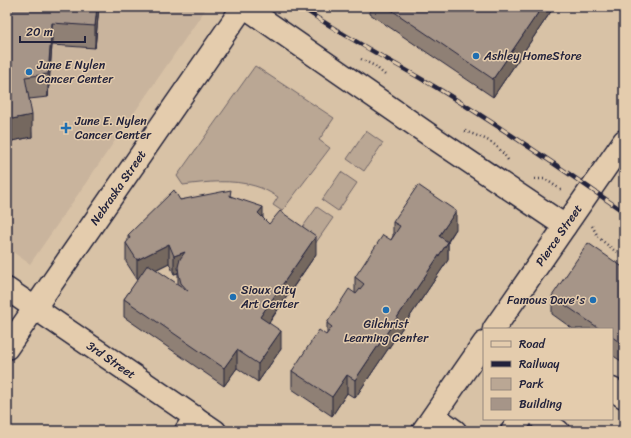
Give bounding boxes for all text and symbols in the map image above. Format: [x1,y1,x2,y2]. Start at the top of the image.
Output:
scale bar [20,18,85,44]
text: 20 m [26,21,53,43]
place label: Ashley HomeStore [483,45,582,67]
marker: Ashley HomeStore [471,51,481,61]
place label: June E Nylen Cancer Center [36,54,114,90]
marker: June E Nylen Cancer Center [24,67,34,77]
place label: June E. Nylen Cancer Center [74,110,152,146]
marker: June E. Nylen Cancer Center [60,122,72,134]
street label: Nebraska Street [84,145,152,230]
street label: Pierce Street [529,200,588,271]
place label: Sioux City Art Center [240,279,300,315]
place label: Famous Dave's [507,289,585,311]
marker: Sioux City Art Center [228,292,238,302]
marker: Famous Dave's [588,295,598,305]
marker: Gilchrist Learning Center [381,305,391,315]
place label: Gilchrist Learning Center [344,313,429,349]
legend [483,328,613,420]
text: Road [519,333,546,355]
street label: 3rd Street [82,335,140,385]
text: Railway [519,353,560,375]
text: Park [519,373,544,395]
text: Building [519,393,562,415]

